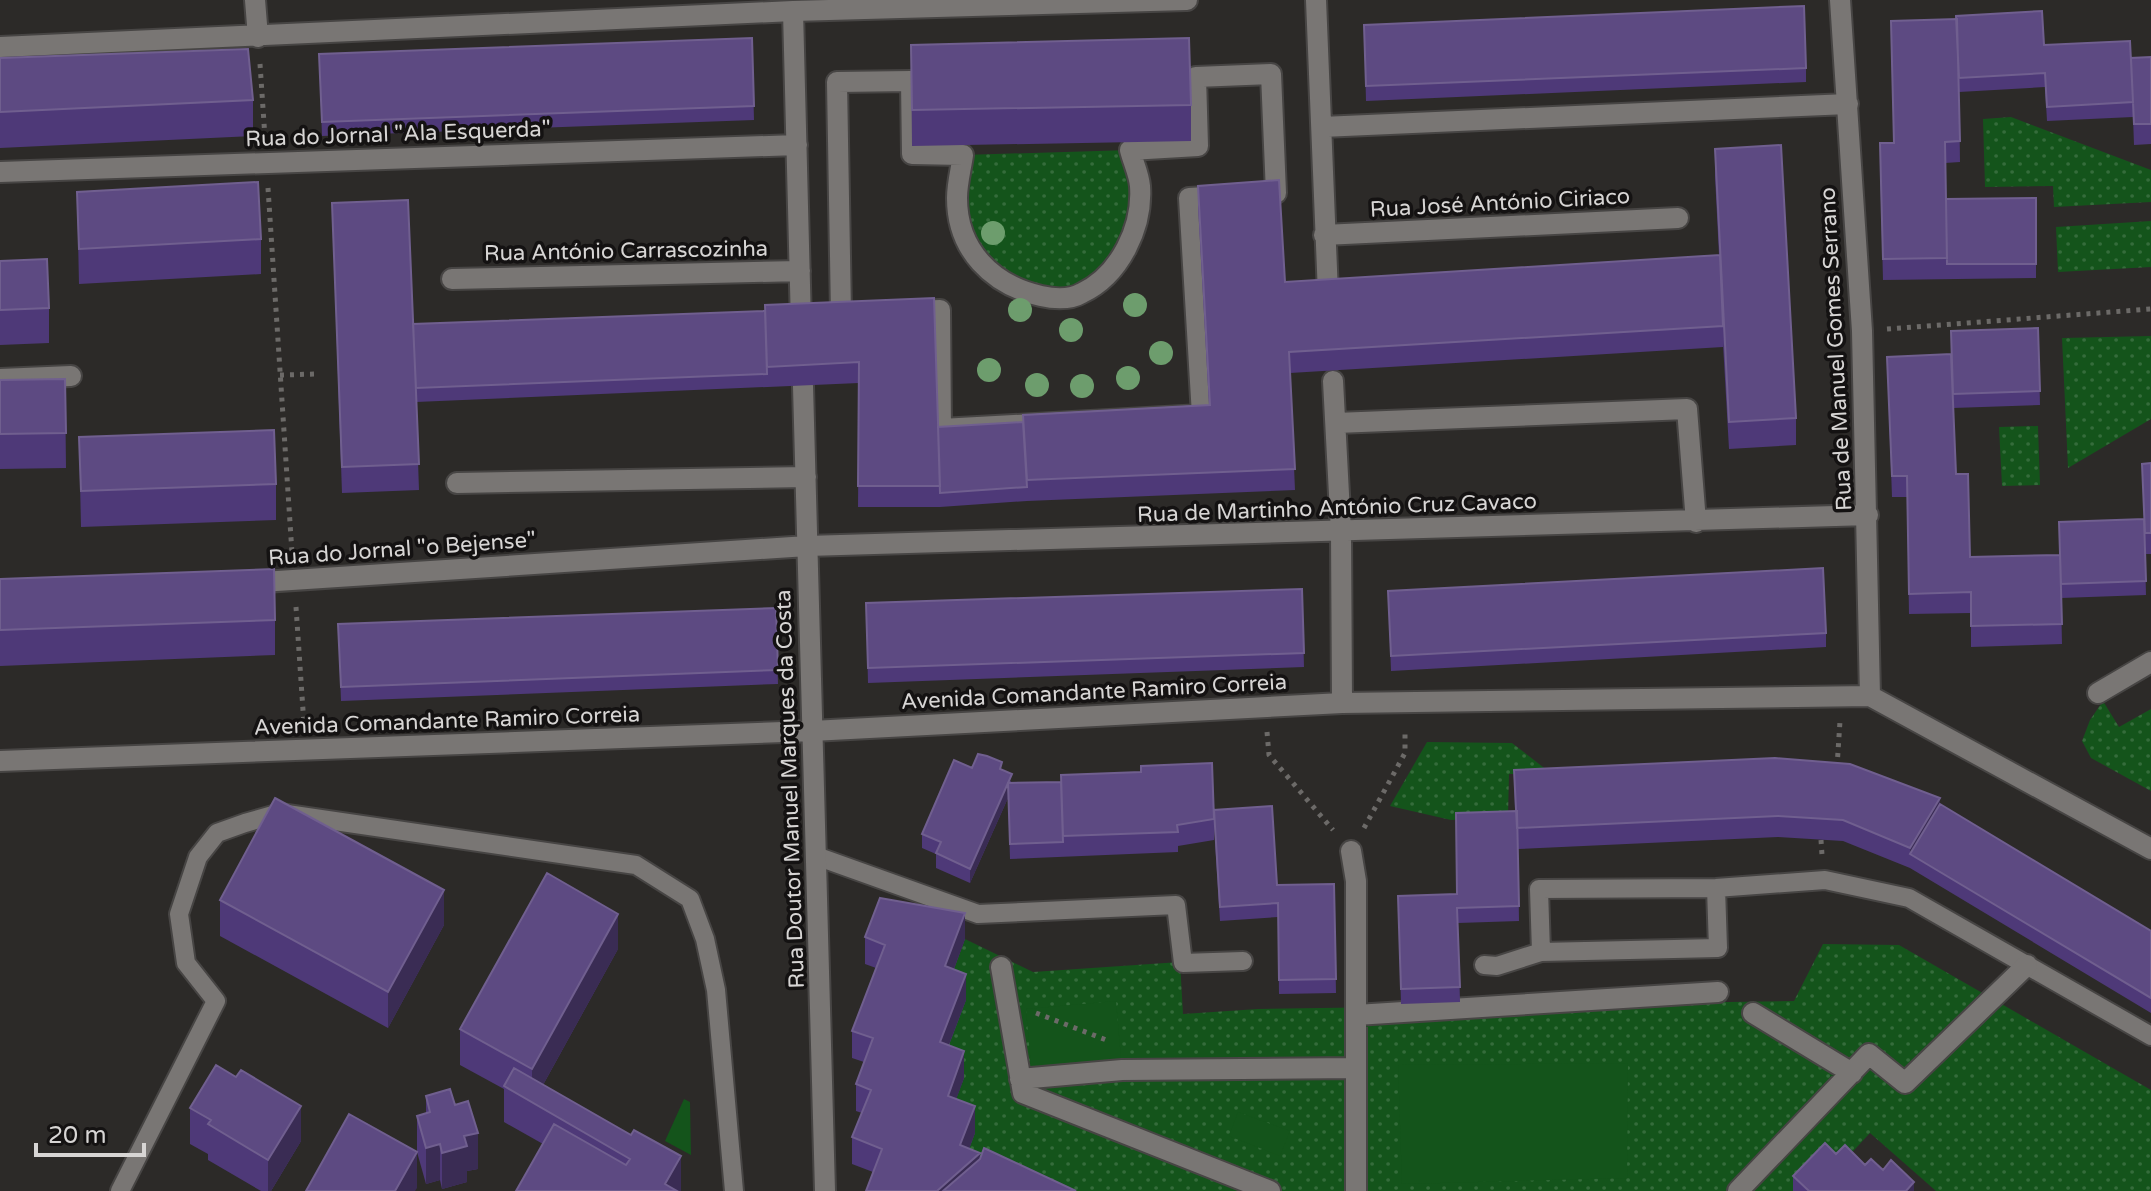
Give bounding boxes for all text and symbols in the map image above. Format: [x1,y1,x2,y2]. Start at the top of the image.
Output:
street label: Rua do Jornal "Ala Esquerda" [245,116,551,152]
street label: Rua José António Ciriaco [1369,183,1631,223]
street label: Rua de Manuel Gomes Serrano [1815,186,1857,512]
street label: Rua António Carrascozinha [484,236,768,266]
street label: Rua de Martinho António Cruz Cavaco [1137,488,1537,528]
street label: Rua do Jornal "o Bejense" [267,527,537,571]
street label: Rua Doutor Manuel Marques da Costa [770,589,810,989]
street label: Avenida Comandante Ramiro Correia [900,669,1288,715]
street label: Avenida Comandante Ramiro Correia [253,701,641,741]
scale bar [36,1107,144,1157]
text: 20 m [48,1121,106,1150]

